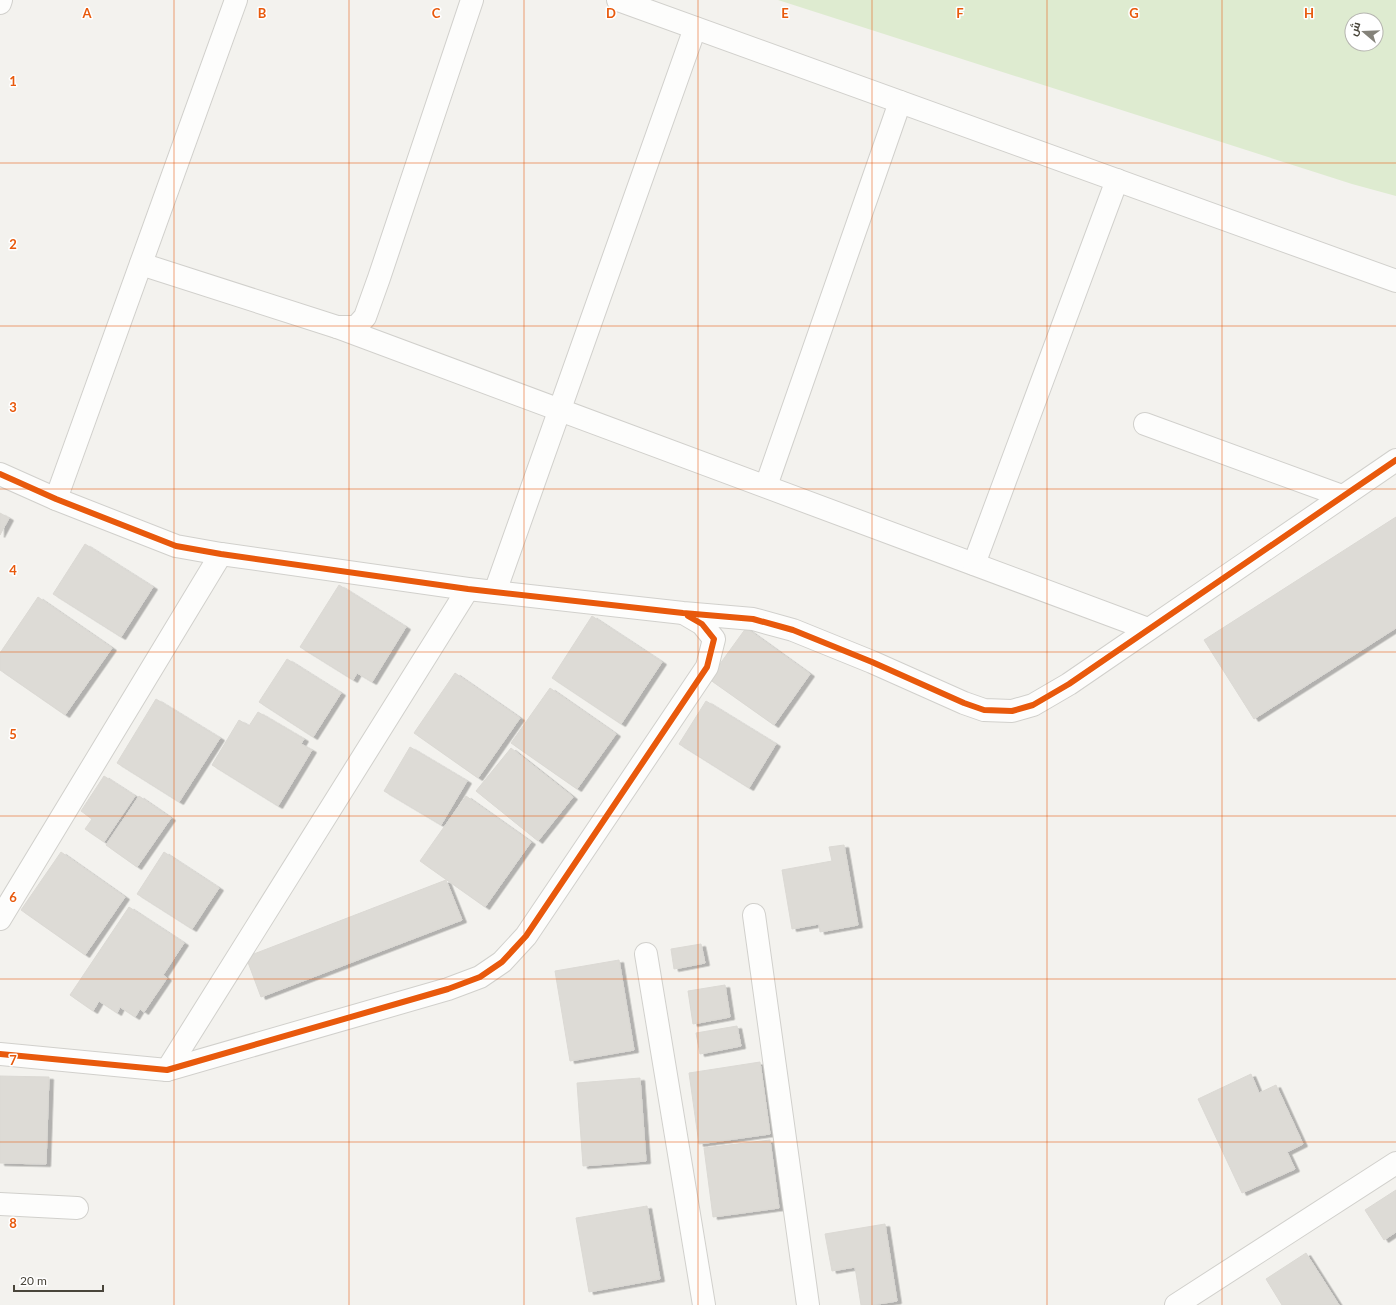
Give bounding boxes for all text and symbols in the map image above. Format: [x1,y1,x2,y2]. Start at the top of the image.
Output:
text: A [81,5,92,21]
text: B [258,5,267,21]
text: C [432,5,441,21]
text: D [606,5,616,21]
text: E [781,5,789,21]
text: F [956,5,964,21]
text: G [1129,5,1139,21]
text: H [1304,5,1314,21]
north arrow [1344,12,1384,52]
text: ش [1346,20,1363,38]
text: 1 [9,73,17,89]
text: 2 [9,236,17,252]
text: 3 [9,399,17,415]
text: 4 [9,562,17,578]
text: 5 [9,726,17,742]
text: 6 [9,889,17,905]
text: 7 [9,1052,17,1068]
text: 8 [9,1215,17,1231]
scale bar [14,1267,103,1293]
text: 20 m [20,1273,47,1288]

